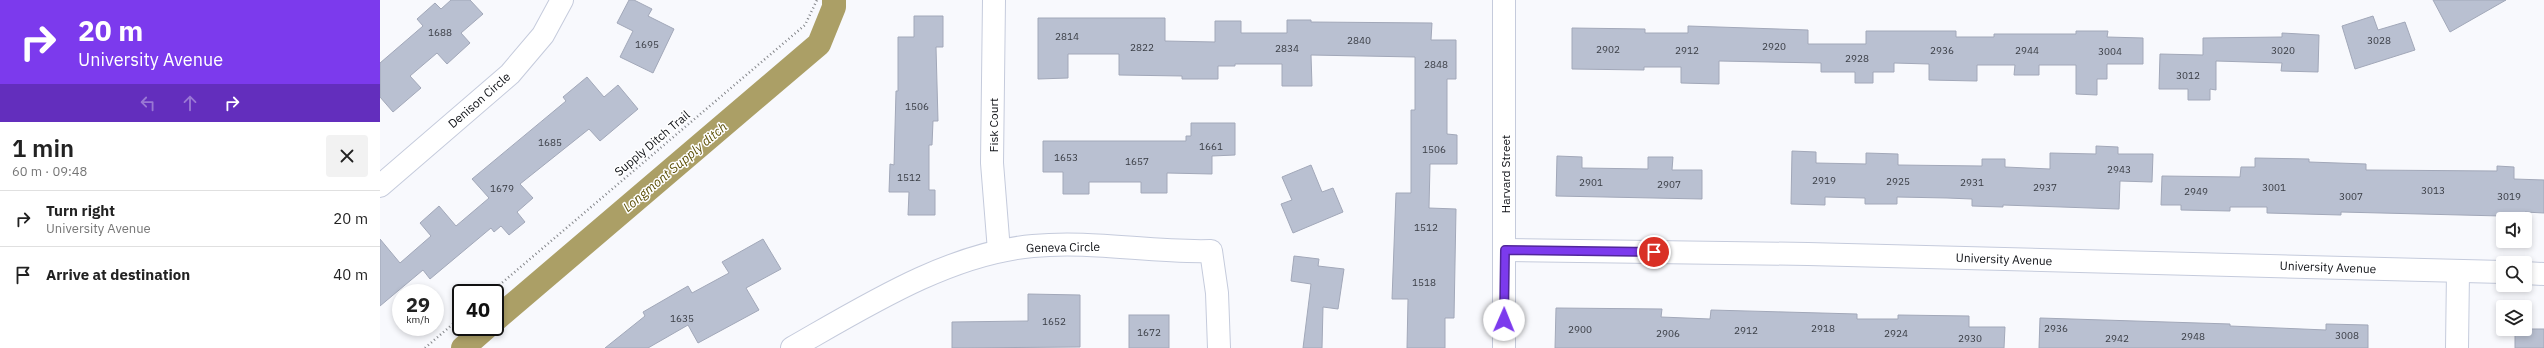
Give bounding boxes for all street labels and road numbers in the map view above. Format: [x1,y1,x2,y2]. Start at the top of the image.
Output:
street label: Denison Circle [445,69,513,131]
street label: Fisk Court [986,98,1001,152]
street label: Supply Ditch Trail [611,107,693,179]
street label: Harvard Street [1498,135,1513,213]
street label: Geneva Circle [1026,239,1101,255]
street label: University Avenue [1955,250,2053,268]
street label: University Avenue [2279,258,2377,276]

